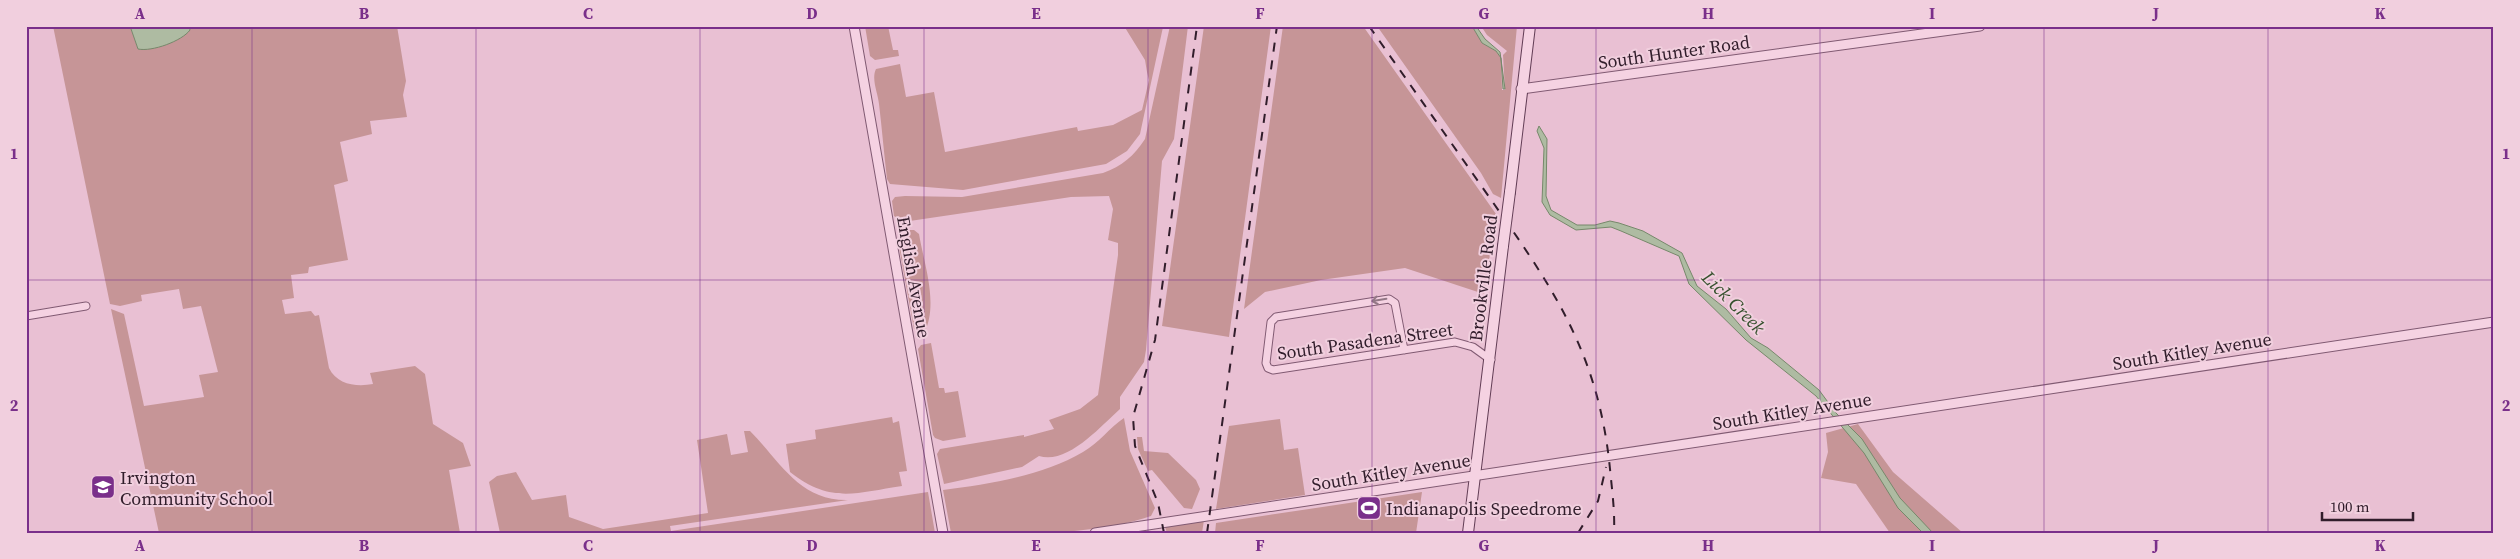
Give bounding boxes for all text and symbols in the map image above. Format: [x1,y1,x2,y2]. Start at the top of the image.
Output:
text: A [135,2,146,24]
text: B [359,2,370,24]
text: C [583,2,593,24]
text: D [806,2,818,24]
text: E [1031,2,1041,24]
text: F [1255,2,1265,24]
text: G [1479,2,1490,24]
text: H [1702,2,1714,24]
text: I [1929,2,1935,24]
text: J [2152,2,2159,24]
text: K [2374,2,2386,24]
street label: South Hunter Road [1596,29,1752,75]
text: 1 [10,142,18,164]
text: 1 [2502,142,2510,164]
street label: Brookville Road [1463,213,1503,343]
street label: English Avenue [891,214,937,340]
water label: Lick Creek [1696,264,1771,339]
one-way arrow [1371,296,1387,306]
street label: South Pasadena Street [1276,316,1455,366]
street label: South Kitley Avenue [2111,326,2273,376]
street label: South Kitley Avenue [1711,386,1873,436]
text: 2 [10,394,19,416]
text: 2 [2502,394,2511,416]
street label: South Kitley Avenue [1310,447,1472,497]
place label: Irvington Community School [120,465,273,511]
school or university icon: Irvington Community School [90,474,116,500]
scale bar [2322,489,2414,521]
sports icon: Indianapolis Speedrome [1356,495,1382,521]
place label: Indianapolis Speedrome [1386,496,1582,521]
text: 100 m [2330,496,2370,517]
text: A [135,534,146,556]
text: B [359,534,370,556]
text: C [583,534,593,556]
text: D [806,534,818,556]
text: E [1031,534,1041,556]
text: F [1255,534,1265,556]
text: G [1479,534,1490,556]
text: H [1702,534,1714,556]
text: I [1929,534,1935,556]
text: J [2152,534,2159,556]
text: K [2374,534,2386,556]

